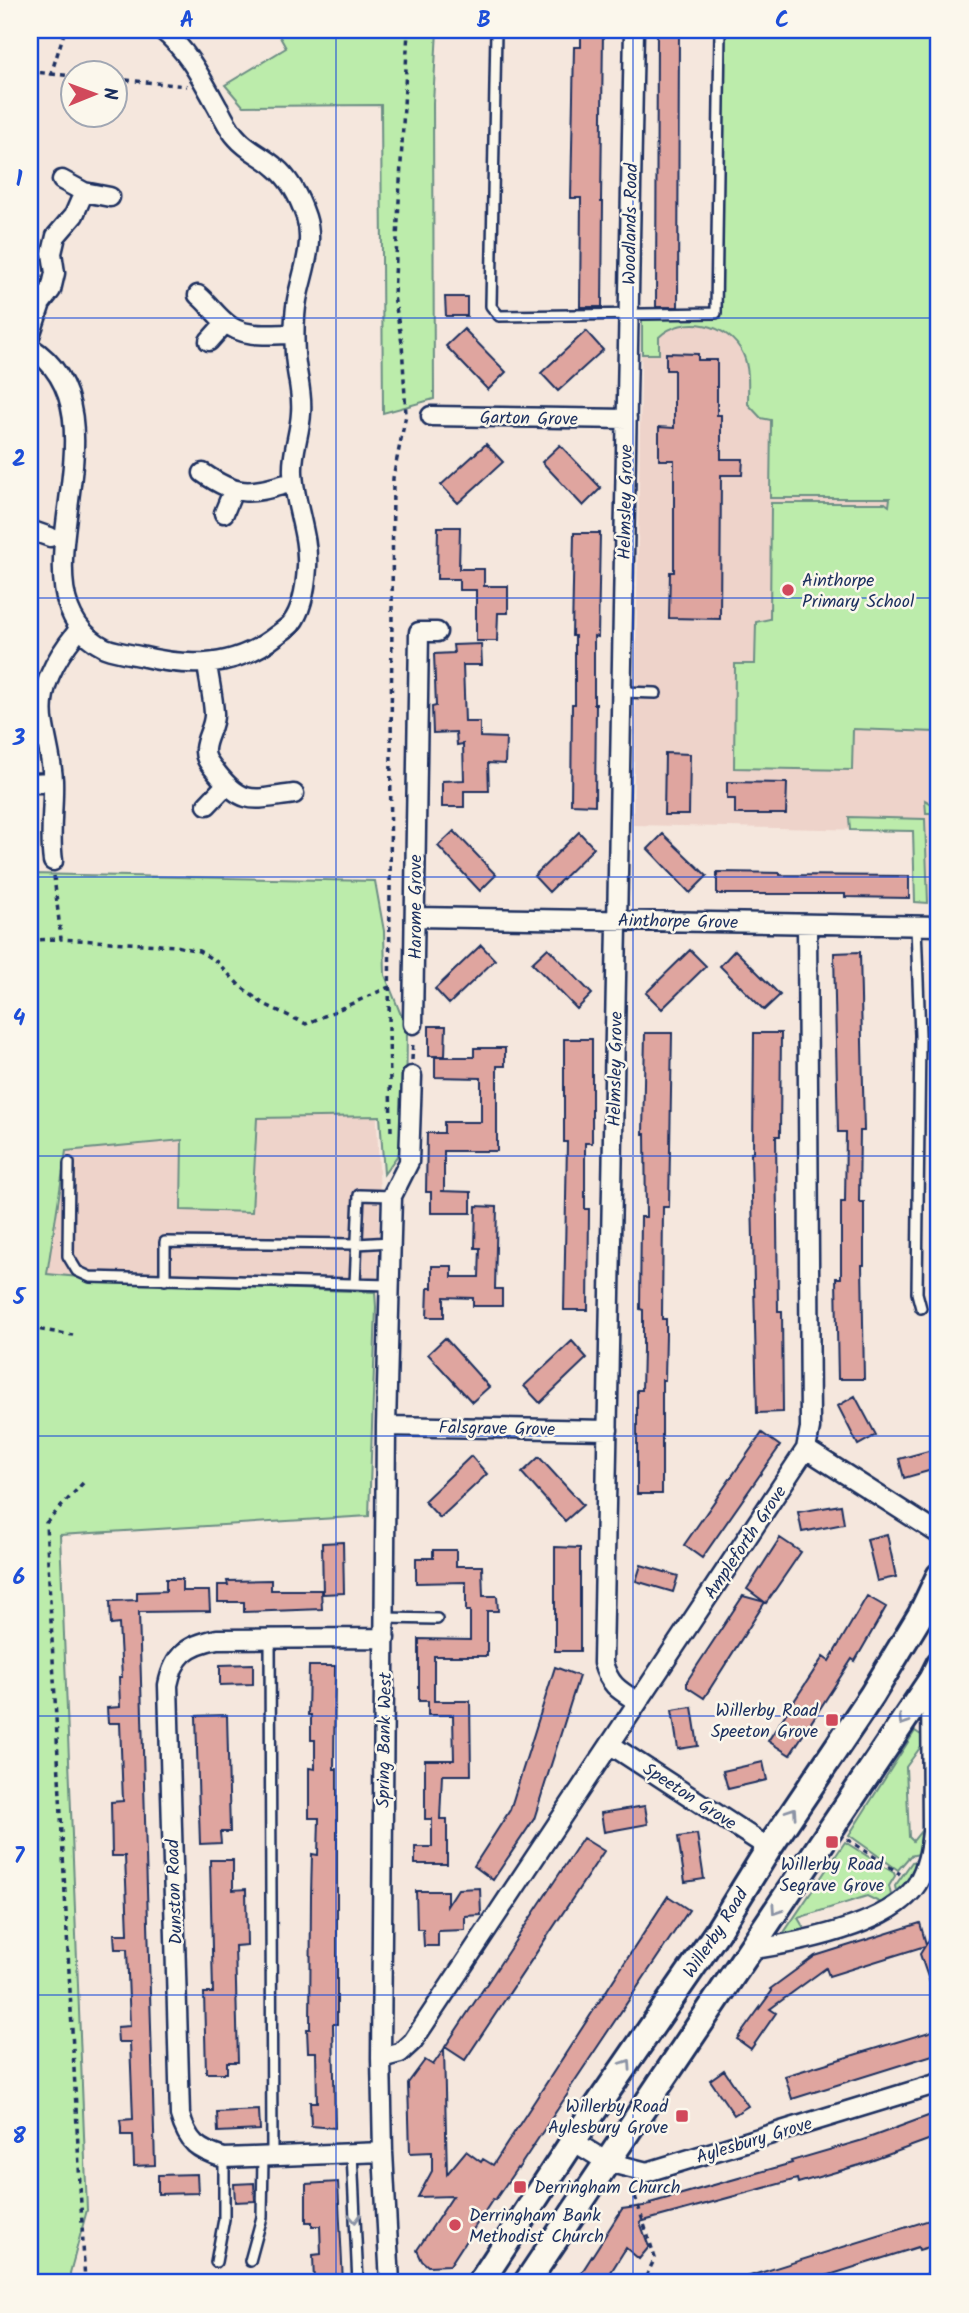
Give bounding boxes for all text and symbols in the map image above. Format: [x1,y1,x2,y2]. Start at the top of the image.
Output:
text: A [180,3,194,39]
text: B [477,3,491,39]
text: C [775,3,789,39]
north arrow [60,60,130,130]
text: N [94,87,124,100]
text: 1 [16,162,23,198]
street label: Woodlands Road [616,162,647,285]
street label: Garton Grove [480,404,578,435]
text: 2 [12,442,26,478]
street label: Helmsley Grove [611,444,642,560]
place label: Ainthorpe Primary School [802,567,915,617]
marker: Ainthorpe Primary School [780,582,796,598]
text: 3 [12,721,26,757]
street label: Harome Grove [402,854,431,960]
street label: Ainthorpe Grove [618,907,738,938]
text: 4 [13,1001,26,1037]
street label: Helmsley Grove [601,1011,632,1127]
text: 5 [12,1280,27,1316]
street label: Falsgrave Grove [438,1414,556,1445]
street label: Ampleforth Grove [697,1480,795,1606]
text: 6 [13,1560,25,1596]
street label: Spring Bank West [370,1671,401,1808]
place label: Willerby Road Speeton Grove [711,1697,819,1747]
marker: Willerby Road Speeton Grove [824,1712,840,1728]
one-way arrow [898,1714,911,1727]
street label: Speeton Grove [636,1756,742,1839]
one-way arrow [784,1807,797,1820]
marker: Willerby Road Segrave Grove [824,1834,840,1850]
street label: Dunston Road [159,1838,192,1945]
text: 7 [14,1839,26,1875]
place label: Willerby Road Segrave Grove [780,1851,884,1901]
street label: Willerby Road [676,1882,757,1985]
one-way arrow [771,1902,784,1915]
one-way arrow [619,2058,632,2071]
place label: Willerby Road Aylesbury Grove [548,2093,669,2143]
marker: Willerby Road Aylesbury Grove [674,2108,690,2124]
street label: Aylesbury Grove [693,2110,816,2173]
text: 8 [12,2119,26,2155]
place label: Derringham Church [534,2174,680,2203]
marker: Derringham Church [512,2179,528,2195]
place label: Derringham Bank Methodist Church [469,2202,604,2252]
one-way arrow [348,2213,363,2224]
marker: Derringham Bank Methodist Church [447,2217,463,2233]

